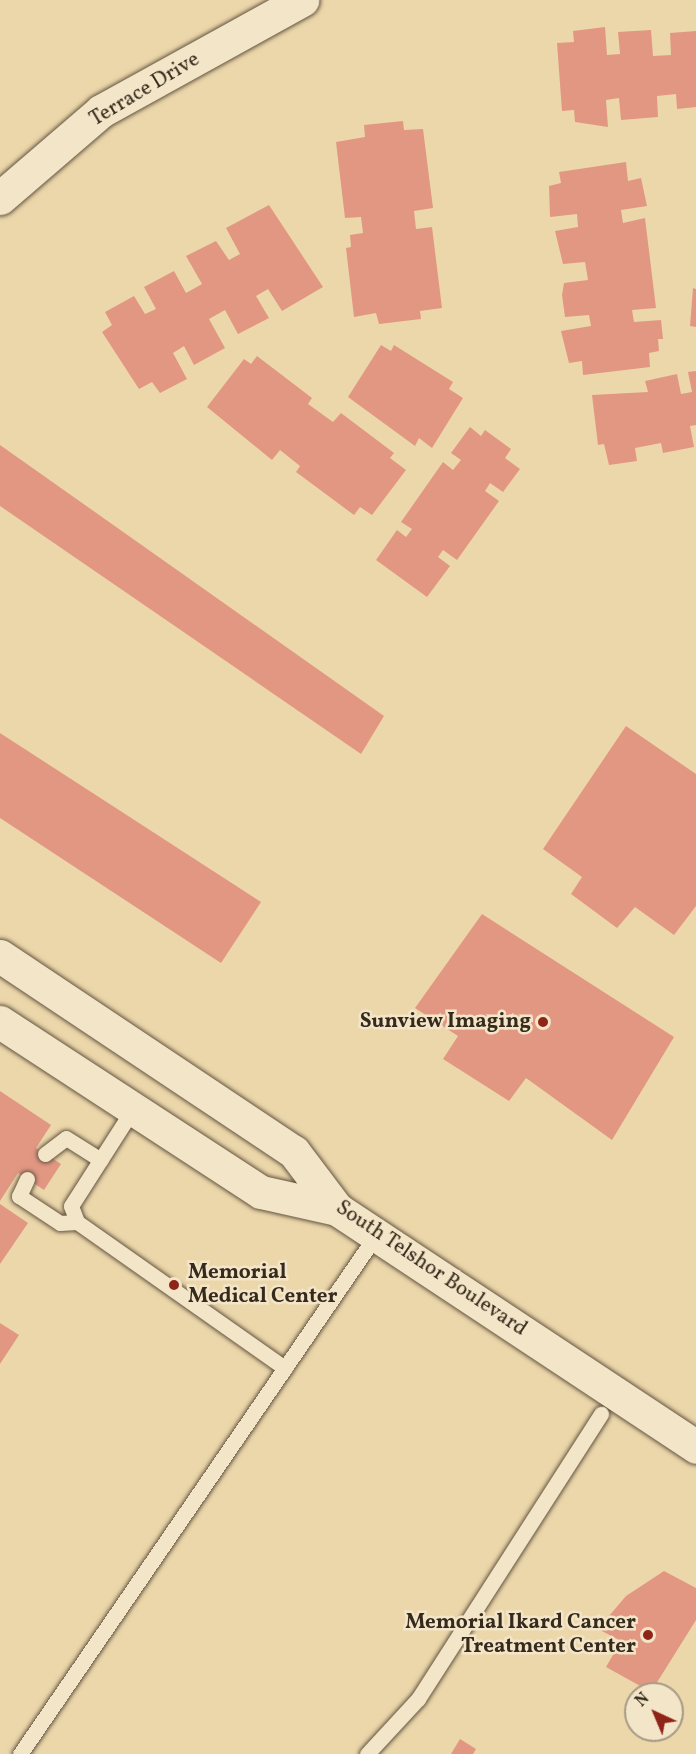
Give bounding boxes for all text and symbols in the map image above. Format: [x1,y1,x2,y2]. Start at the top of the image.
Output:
street label: Terrace Drive [86,47,204,133]
place label: Sunview Imaging [359,1009,531,1035]
marker: Sunview Imaging [536,1015,550,1029]
street label: South Telshor Boulevard [330,1195,532,1343]
place label: Memorial Medical Center [188,1260,338,1310]
marker: Memorial Medical Center [165,1276,183,1294]
place label: Memorial Ikard Cancer Treatment Center [405,1610,636,1660]
marker: Memorial Ikard Cancer Treatment Center [641,1628,655,1642]
north arrow [624,1682,684,1742]
text: N [631,1689,655,1712]

